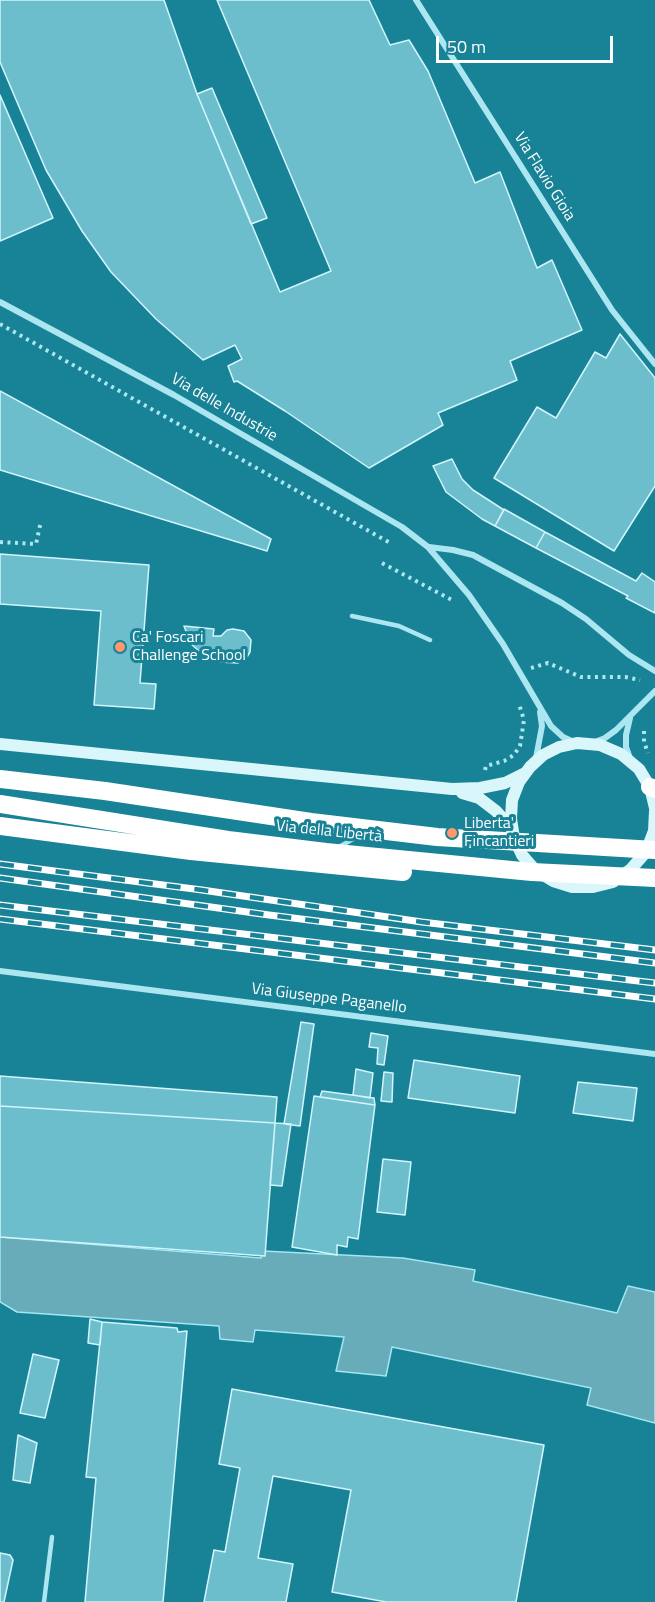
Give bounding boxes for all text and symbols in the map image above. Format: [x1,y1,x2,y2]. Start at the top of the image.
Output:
scale bar [439,24,616,62]
text: 50 m [447,33,486,60]
street label: Via Flavio Gioia [509,129,579,225]
street label: Via delle Industrie [167,370,281,446]
place label: Ca' Foscari Challenge School [132,628,246,666]
marker: Ca' Foscari Challenge School [113,640,127,654]
place label: Liberta' Fincantieri [464,814,534,852]
street label: Via della Libertà [275,817,383,847]
marker: Liberta' Fincantieri [445,826,459,840]
street label: Via Giuseppe Paganello [250,980,408,1018]

